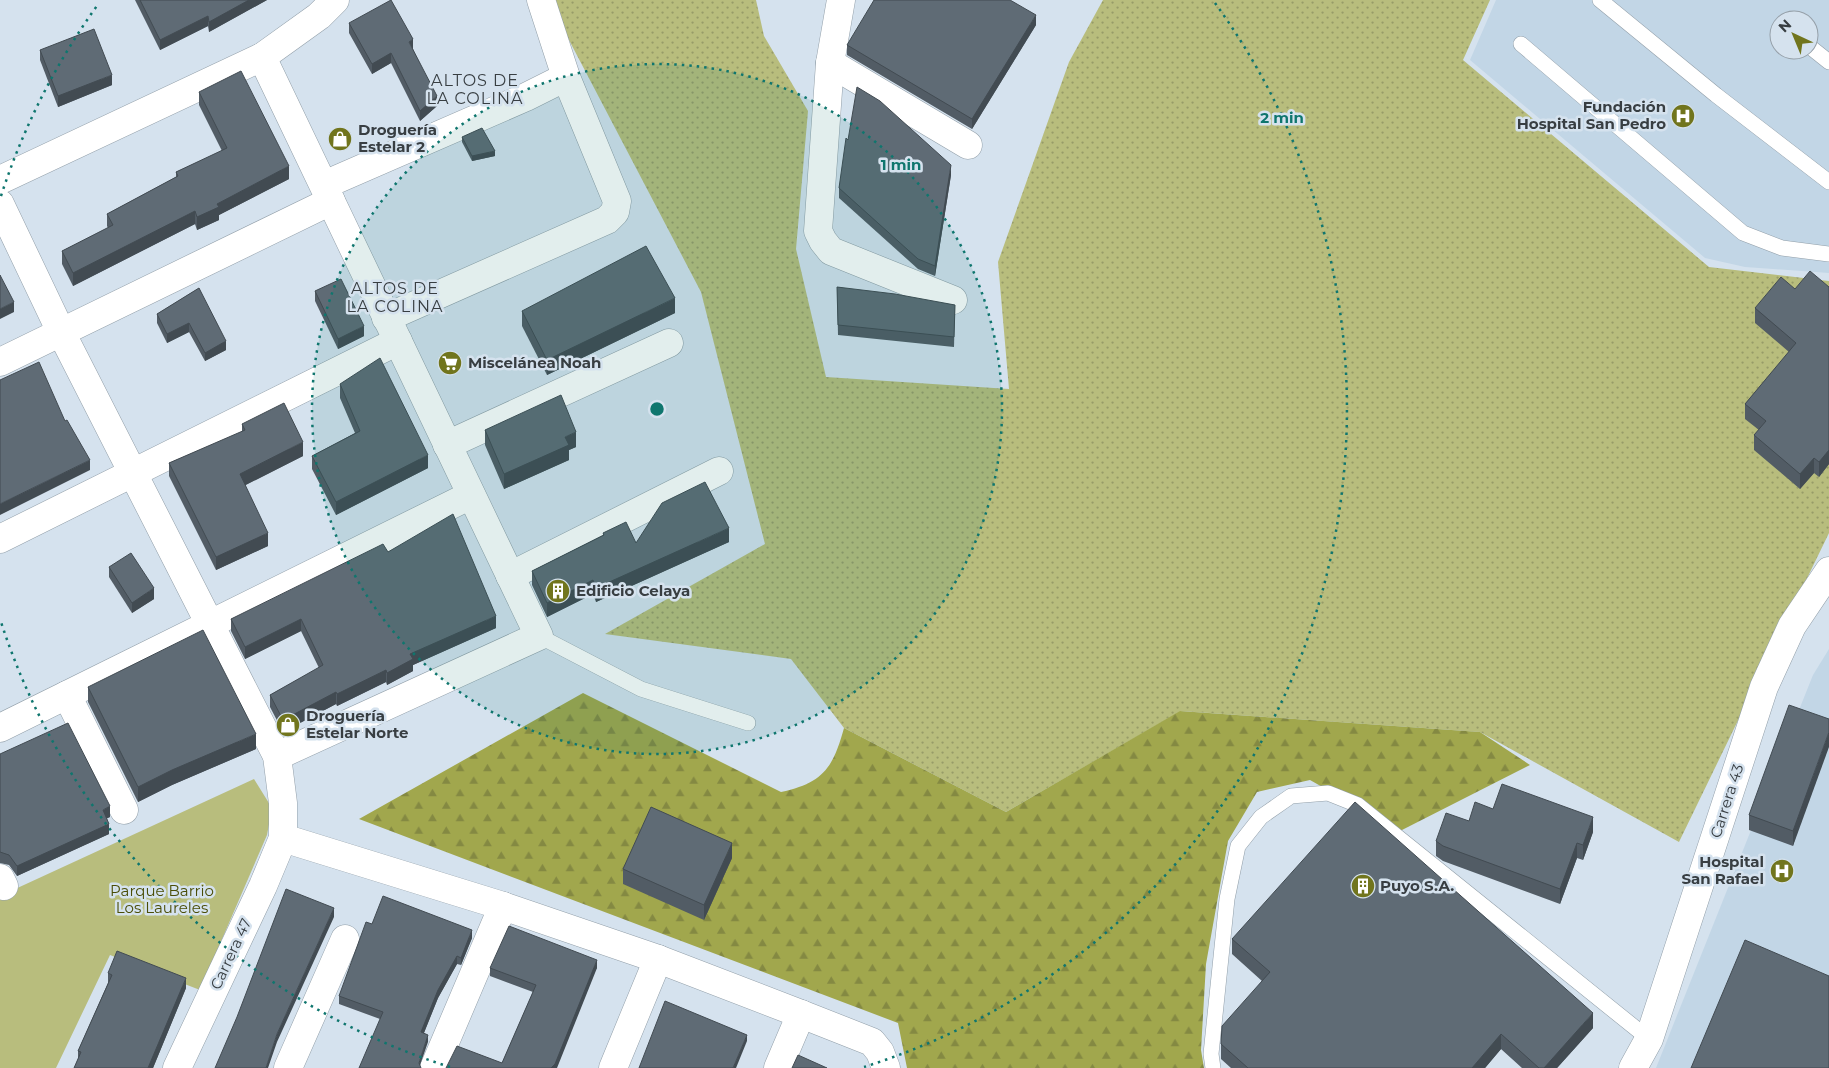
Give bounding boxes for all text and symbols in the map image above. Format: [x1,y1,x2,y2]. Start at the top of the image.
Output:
north arrow [1769,10,1819,60]
text: N [1775,15,1795,36]
district label: ALTOS DE LA COLINA [426,71,524,108]
place label: Fundación Hospital San Pedro [1517,97,1666,133]
hospital icon: Fundación Hospital San Pedro [1670,103,1696,129]
text: 2 min [1260,108,1304,127]
place label: Droguería Estelar 2 [358,120,437,156]
shop icon: Droguería Estelar 2 [327,126,353,152]
text: 1 min [881,155,921,174]
district label: ALTOS DE LA COLINA [346,279,444,316]
supermarket icon: Miscelánea Noah [437,350,463,376]
place label: Miscelánea Noah [468,353,601,372]
centre of rings [648,400,666,418]
building icon: Edificio Celaya [545,578,571,604]
place label: Edificio Celaya [576,581,690,600]
place label: Droguería Estelar Norte [306,706,409,742]
shop icon: Droguería Estelar Norte [275,712,301,738]
street label: Carrera 43 [1706,762,1747,840]
place label: Hospital San Rafael [1681,852,1764,888]
hospital icon: Hospital San Rafael [1769,858,1795,884]
building icon: Puyo S.A. [1350,873,1376,899]
place label: Puyo S.A. [1380,876,1454,895]
park label: Parque Barrio Los Laureles [110,881,214,917]
street label: Carrera 47 [206,915,255,992]

